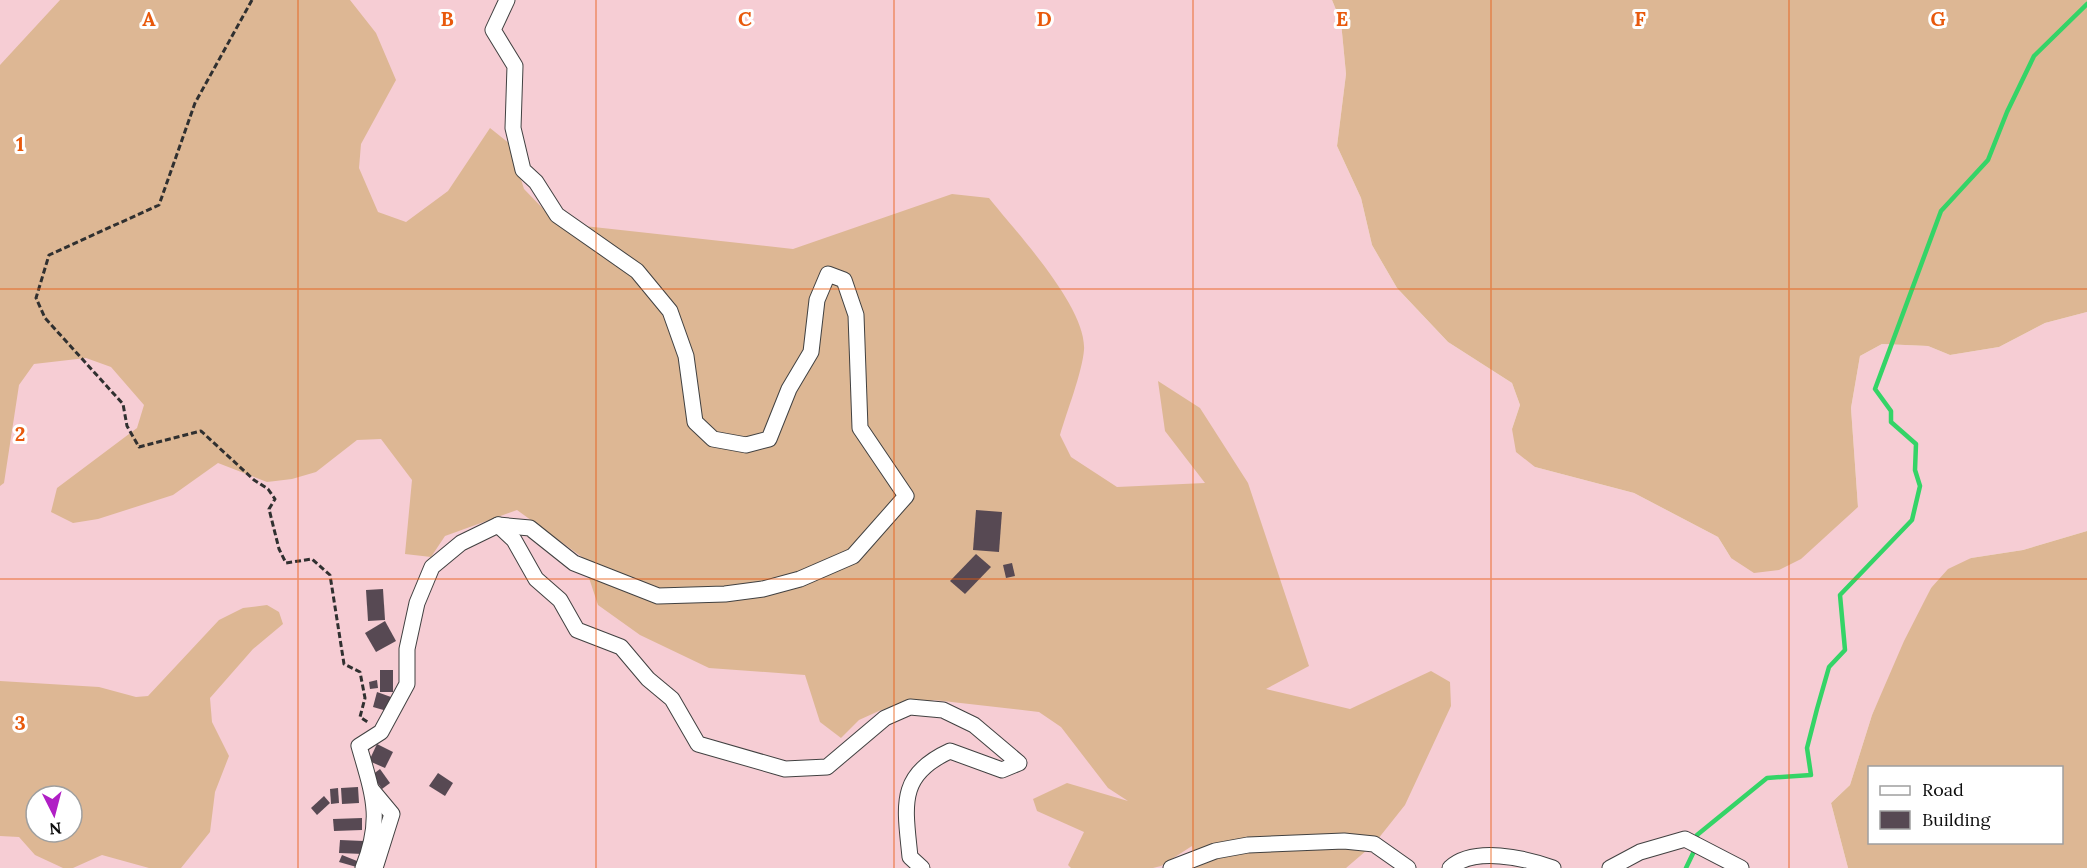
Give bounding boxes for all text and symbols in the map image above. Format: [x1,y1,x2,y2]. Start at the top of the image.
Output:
text: A [142,6,156,31]
text: B [440,6,454,31]
text: C [738,6,752,31]
text: D [1036,6,1052,31]
text: E [1336,6,1348,31]
text: F [1634,6,1646,31]
text: G [1930,6,1946,31]
text: 1 [16,131,24,156]
text: 2 [15,421,25,446]
text: 3 [14,710,26,735]
legend [1868,766,2063,844]
text: Road [1922,778,1964,801]
north arrow [24,784,84,844]
text: Building [1922,808,1992,831]
text: N [48,818,63,840]

